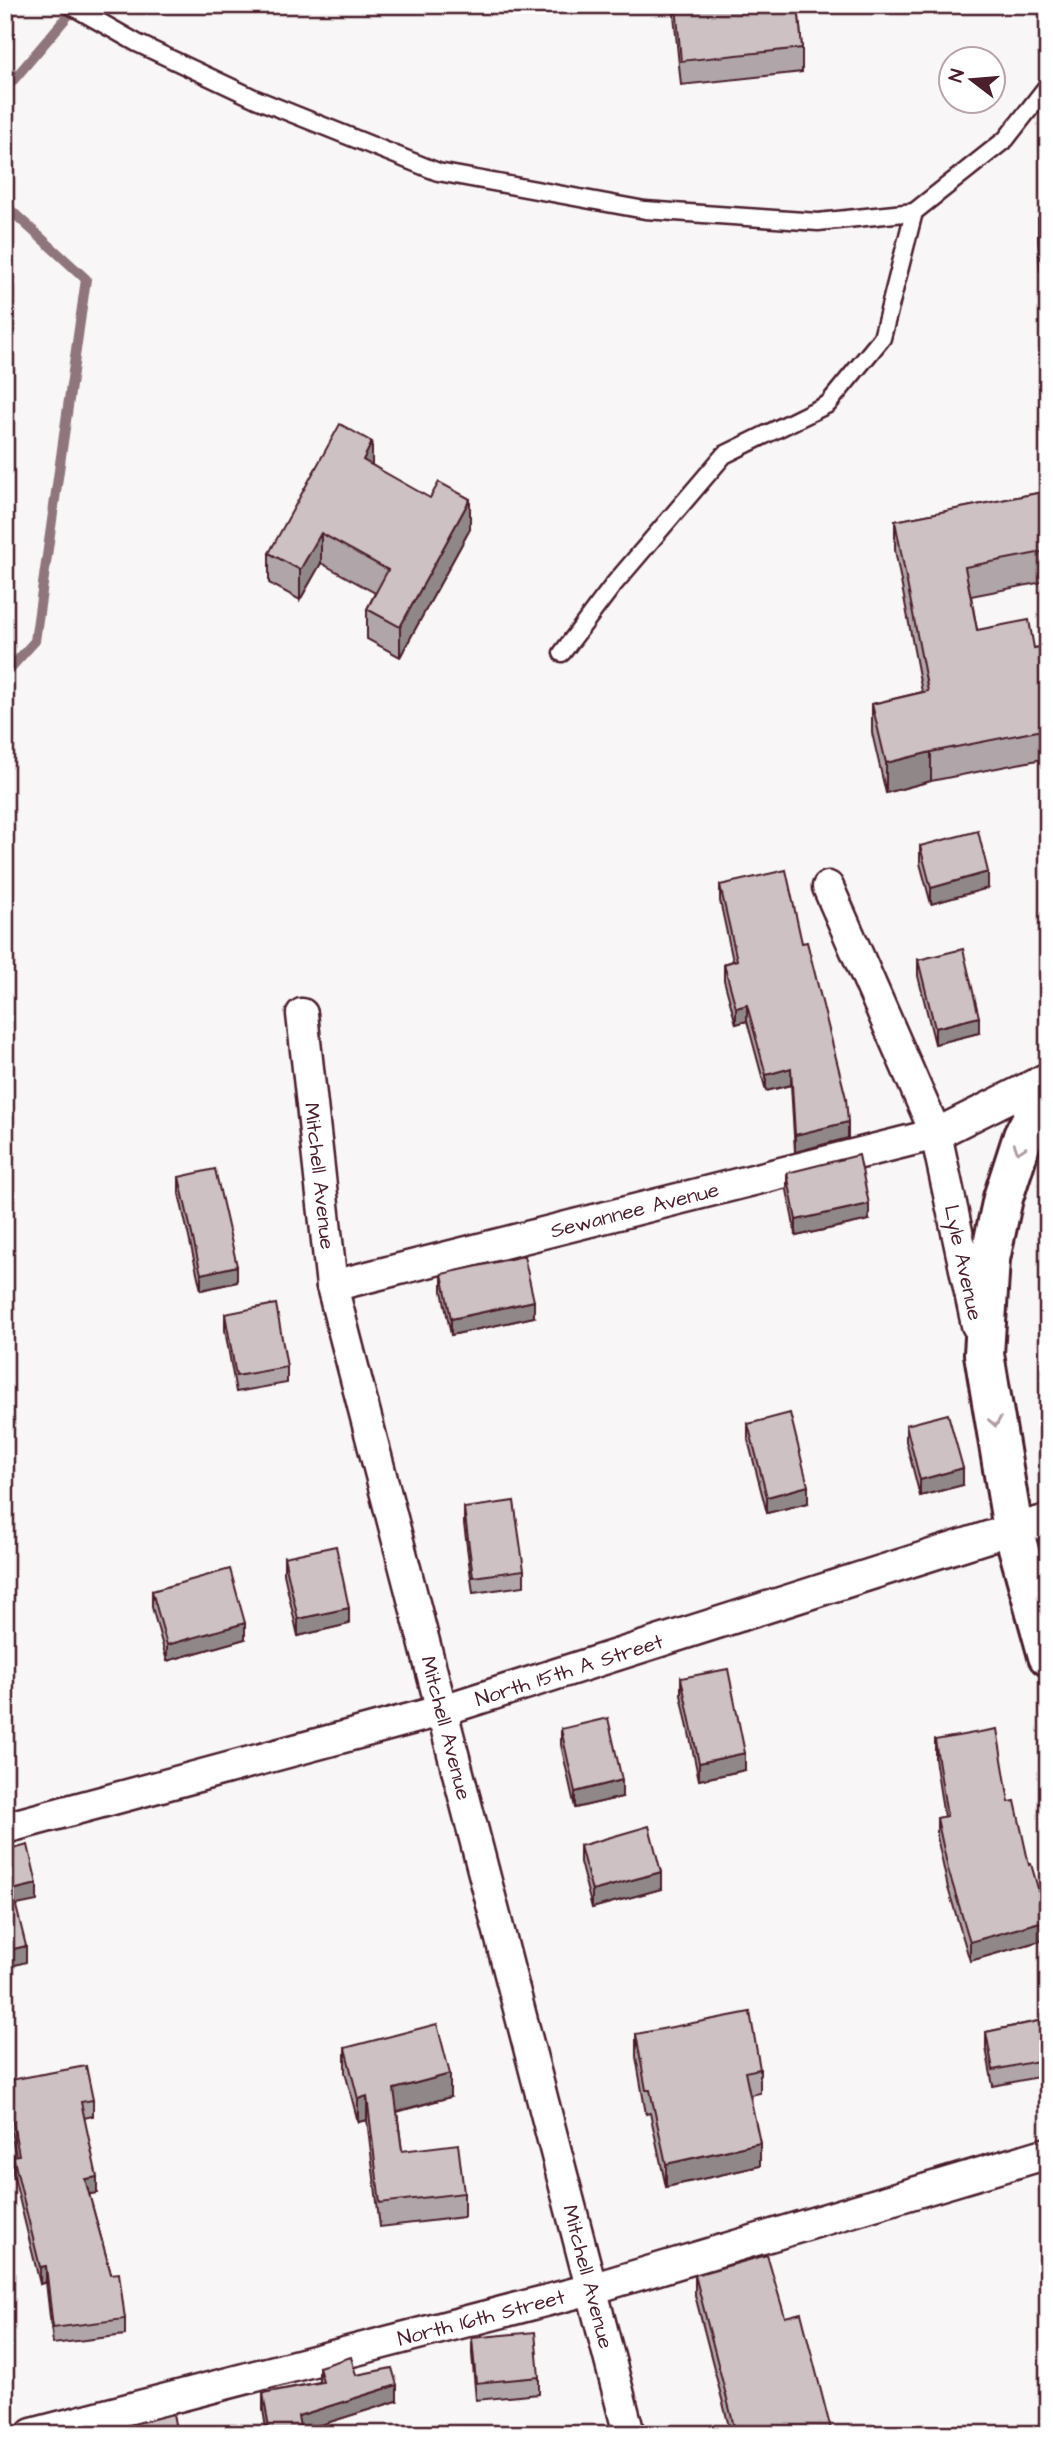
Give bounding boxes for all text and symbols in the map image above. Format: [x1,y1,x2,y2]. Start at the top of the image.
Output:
north arrow [937,46,1007,116]
text: N [942,66,972,85]
street label: Mitchell Avenue [297,1101,342,1251]
one-way arrow [1013,1143,1027,1155]
street label: Sewannee Avenue [547,1175,722,1245]
street label: Lyle Avenue [937,1202,990,1323]
one-way arrow [987,1416,1002,1428]
street label: North 15th A Street [472,1626,667,1713]
street label: Mitchell Avenue [414,1653,479,1803]
street label: Mitchell Avenue [556,2202,621,2352]
street label: North 16th Street [394,2282,568,2353]

